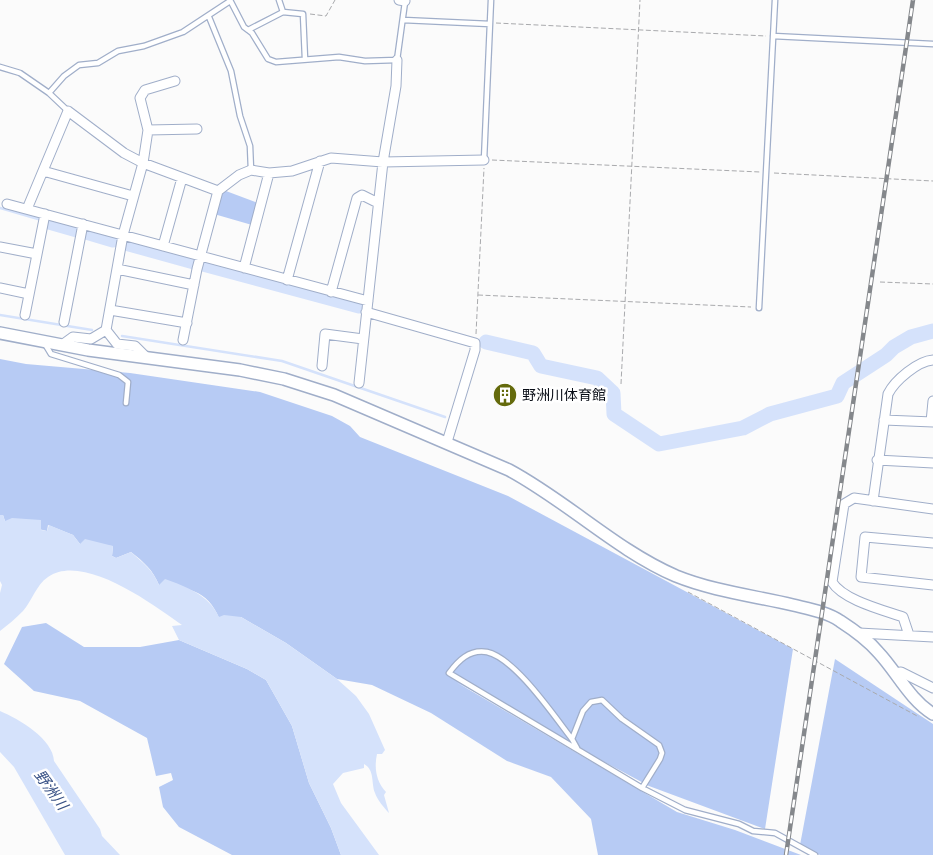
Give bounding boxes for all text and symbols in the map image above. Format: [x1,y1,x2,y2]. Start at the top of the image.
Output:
building icon: 野洲川体育館 [492,382,518,408]
place label: 野洲川体育館 [522,387,606,403]
water label: 野洲川 [30,767,73,815]

